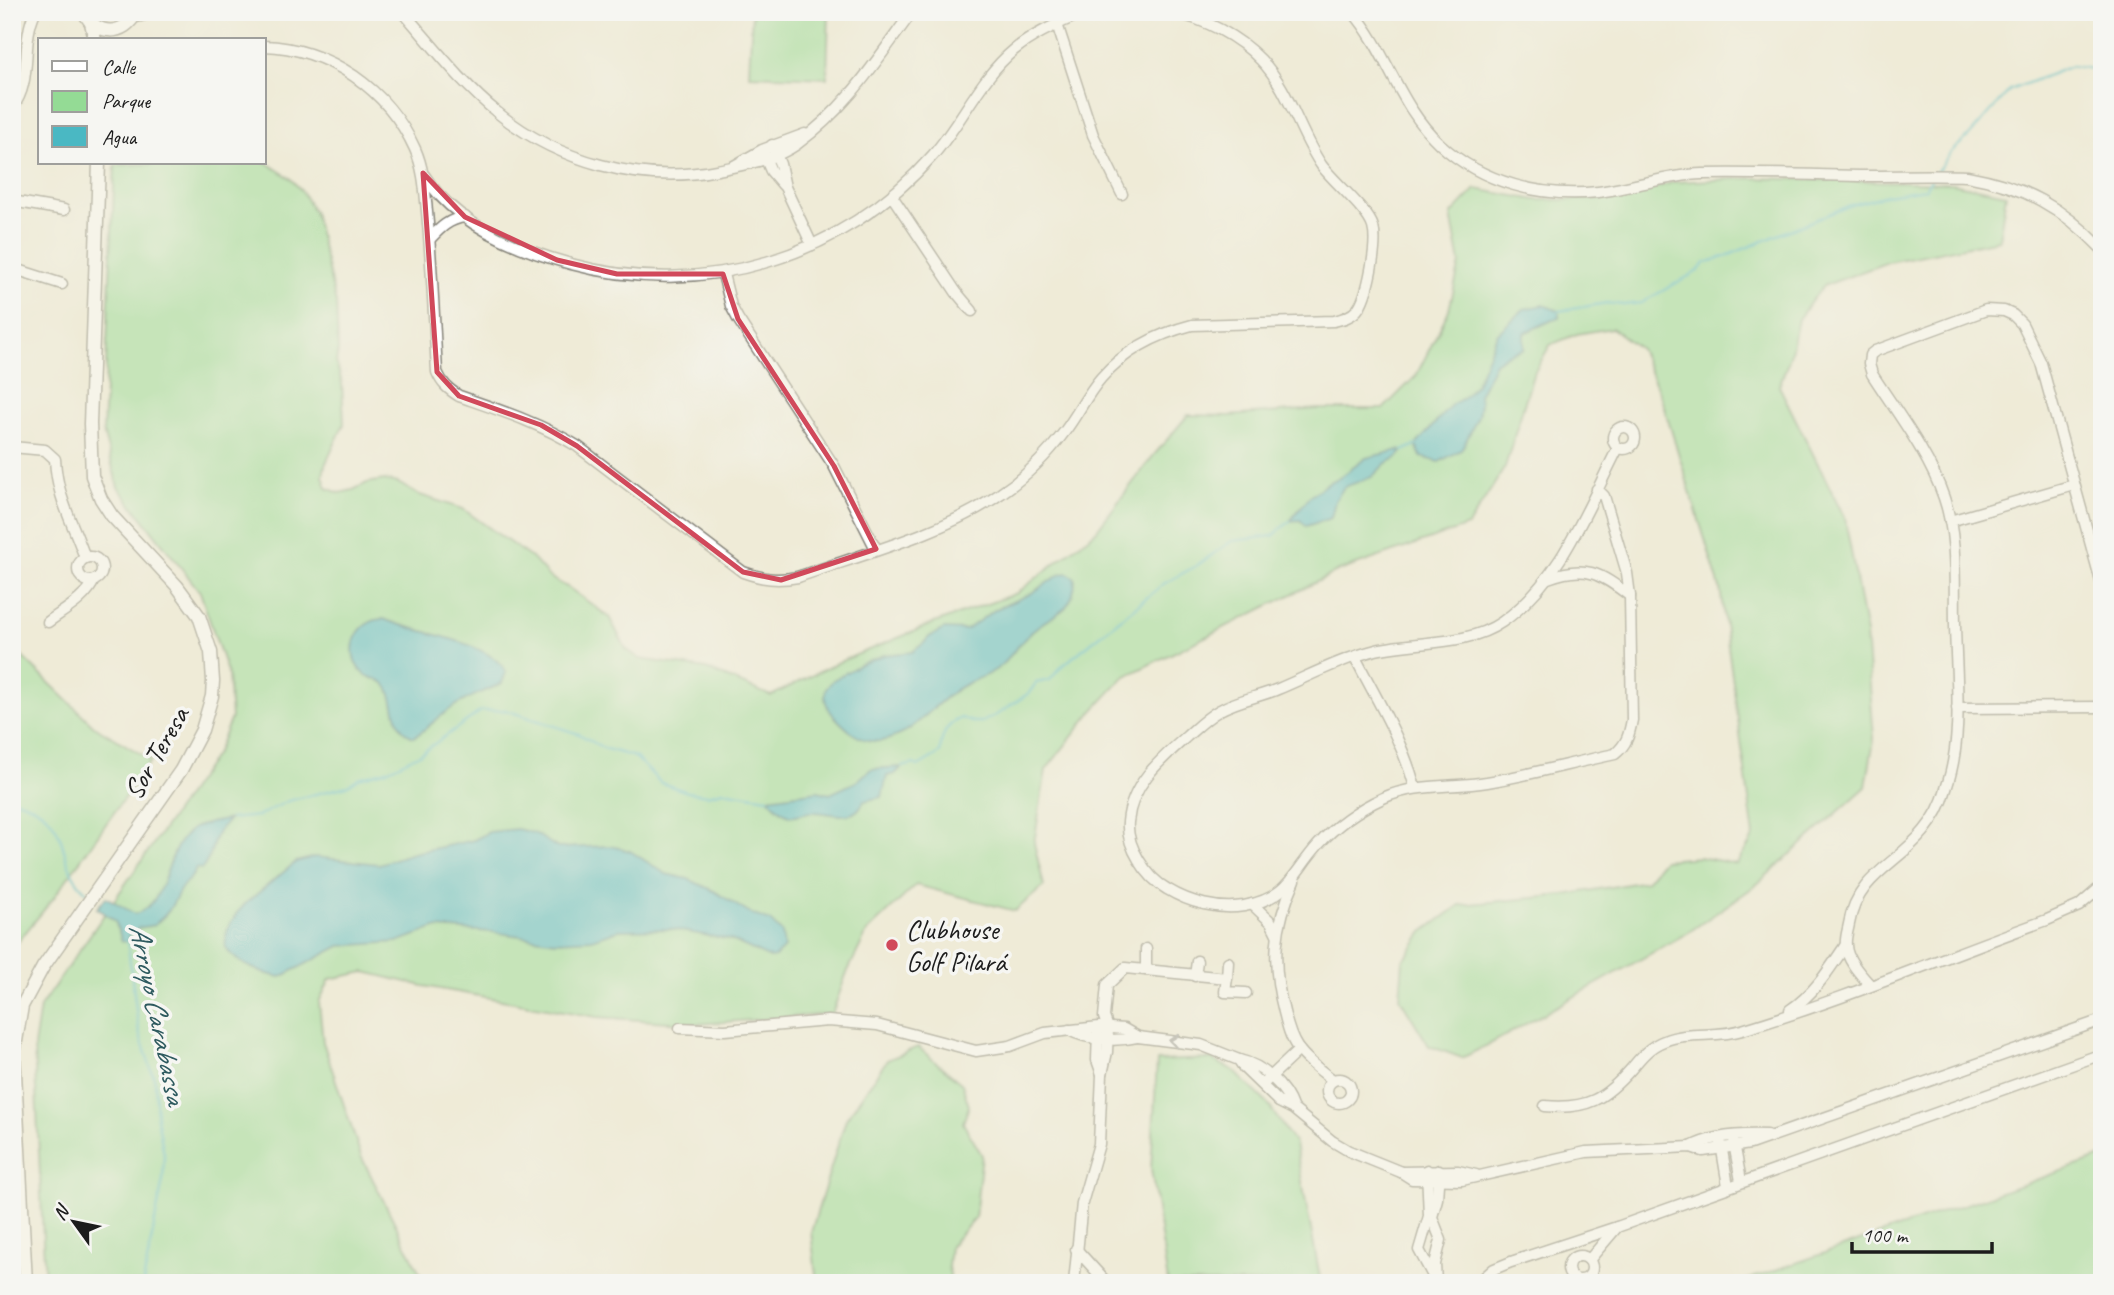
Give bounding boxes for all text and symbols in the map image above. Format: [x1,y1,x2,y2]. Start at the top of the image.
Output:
legend [38,38,266,164]
text: Calle [102,54,136,80]
text: Parque [102,88,151,114]
text: Agua [102,124,138,150]
street label: Sor Teresa [116,699,197,806]
place label: Clubhouse Golf Pilará [906,912,1009,979]
water label: Arroyo Carabassa [120,921,196,1111]
marker: Clubhouse Golf Pilará [884,937,900,953]
one-way arrow [1168,1034,1179,1049]
north arrow [38,1186,108,1256]
text: N [47,1199,76,1225]
scale bar [1852,1211,1992,1255]
text: 100 m [1862,1222,1909,1248]

